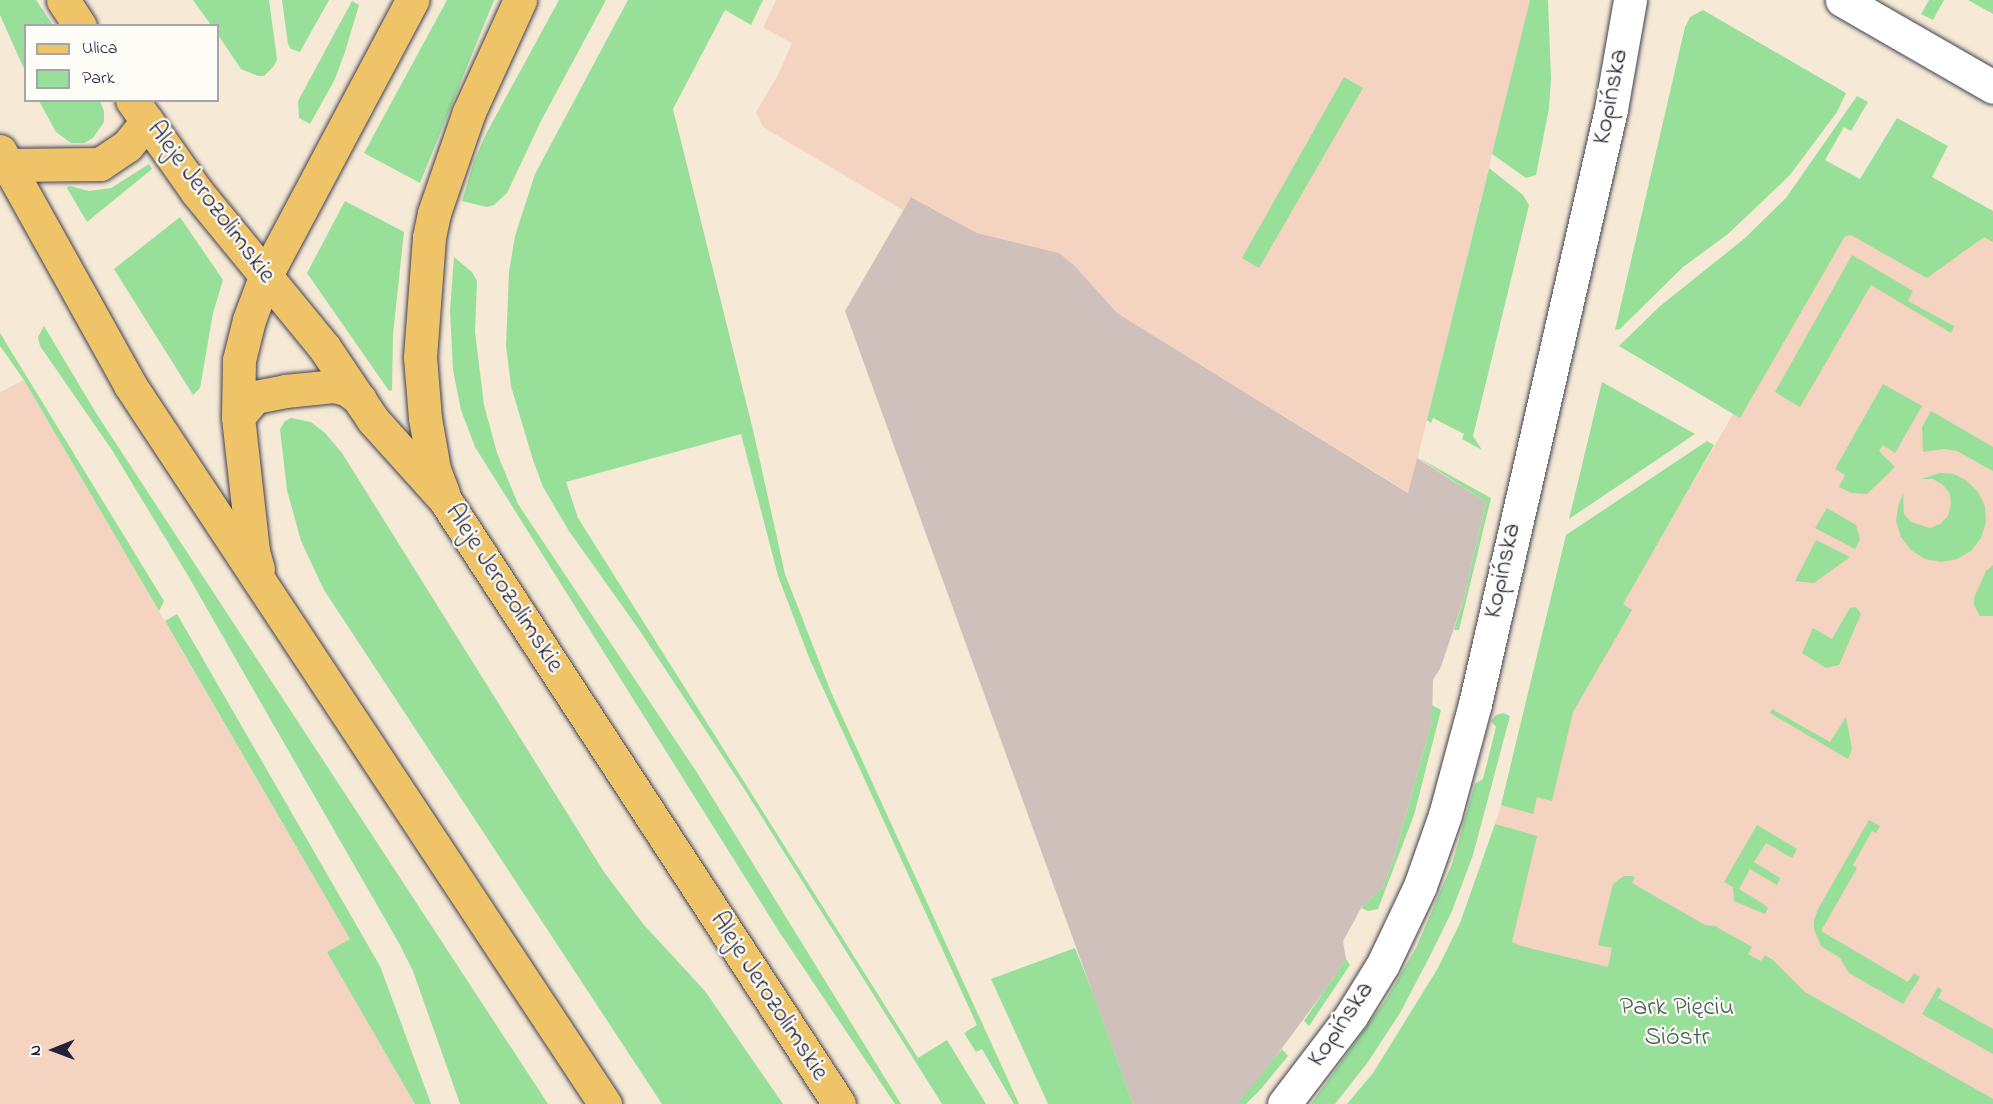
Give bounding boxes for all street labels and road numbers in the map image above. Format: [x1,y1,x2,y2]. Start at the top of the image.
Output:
street label: Kopińska [1587,47,1637,147]
street label: Aleje Jerozolimskie [139,116,281,290]
street label: Aleje Jerozolimskie [437,499,569,679]
street label: Kopińska [1479,521,1529,621]
street label: Aleje Jerozolimskie [702,907,834,1087]
street label: Kopińska [1302,976,1382,1074]

